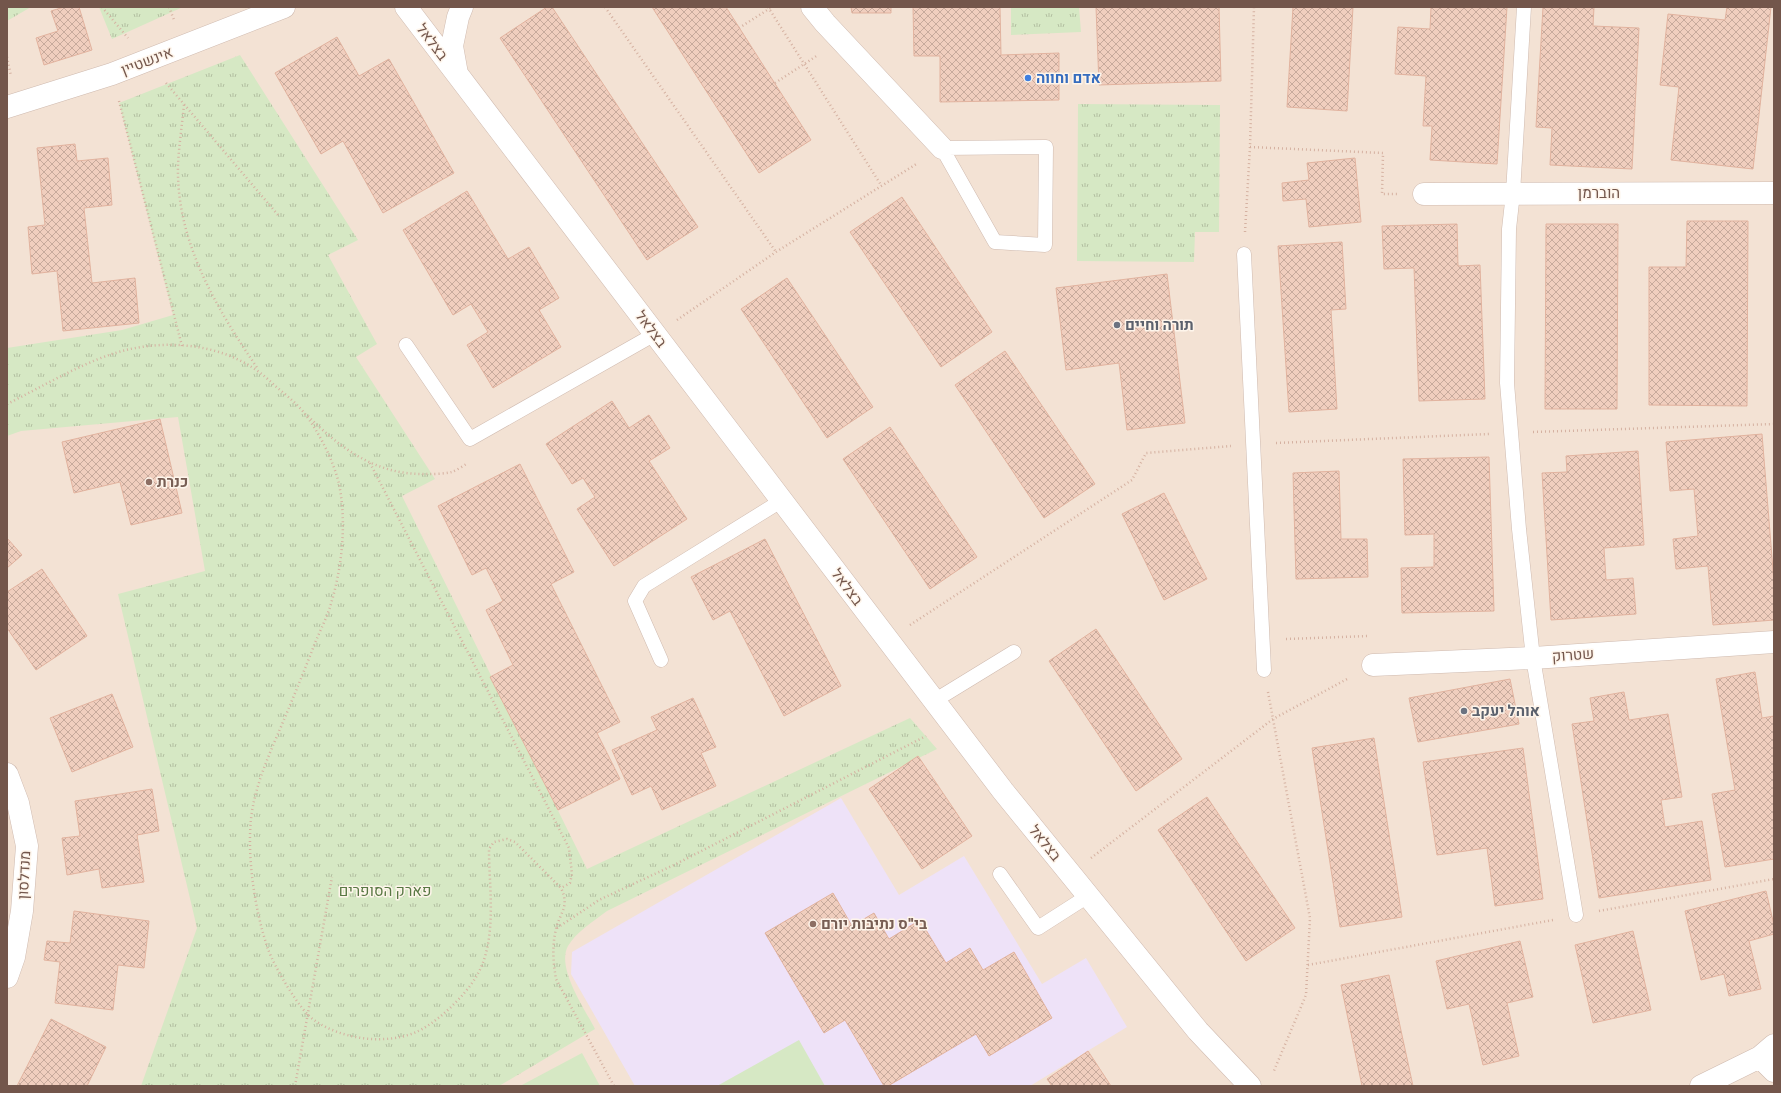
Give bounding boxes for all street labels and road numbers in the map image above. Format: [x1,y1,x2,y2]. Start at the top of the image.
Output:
street label: בצלאל [411,18,454,65]
street label: אינשטיין [117,40,176,81]
street label: הוברמן [1578,181,1620,204]
street label: בצלאל [630,305,673,352]
street label: בצלאל [826,563,869,610]
street label: שטרוק [1551,642,1595,667]
street label: בצלאל [1024,819,1067,866]
street label: מנדלסון [11,850,36,900]

